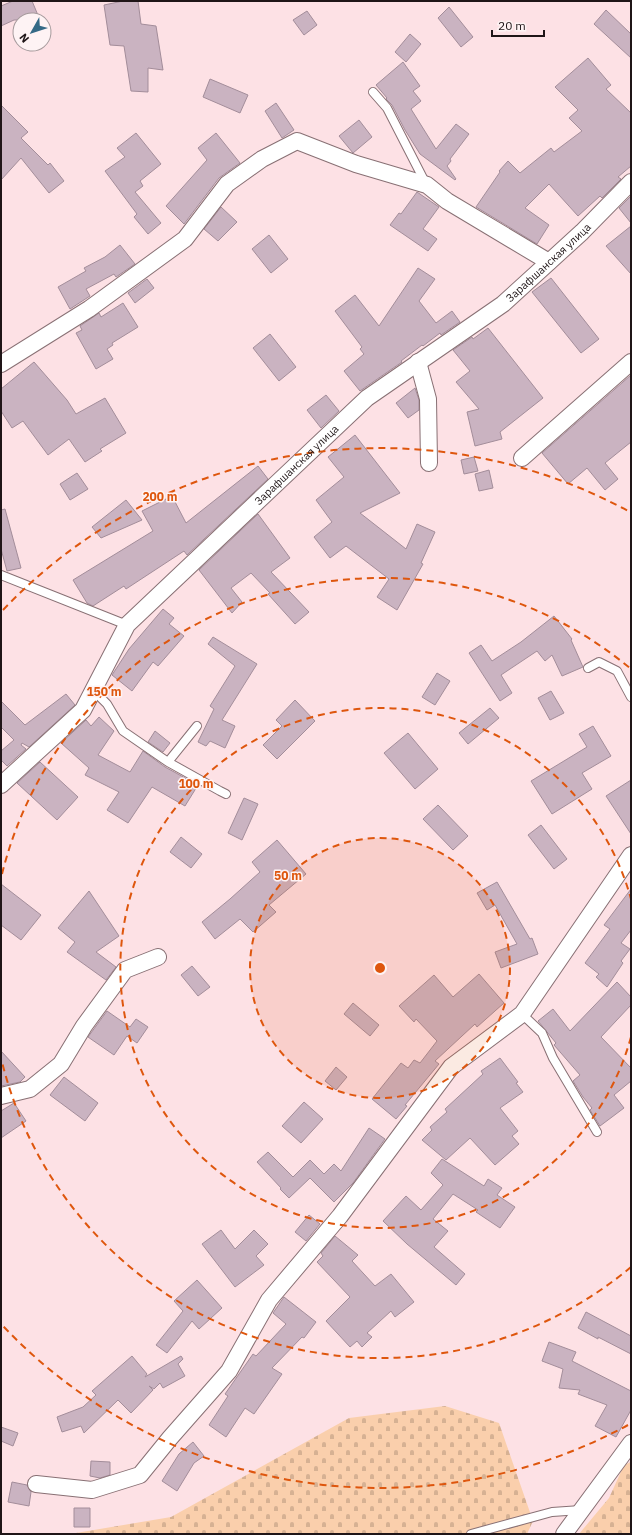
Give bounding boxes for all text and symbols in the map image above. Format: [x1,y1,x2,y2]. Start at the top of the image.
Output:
north arrow [12,12,52,52]
scale bar [492,12,544,38]
text: 20 m [498,18,526,33]
text: N [16,31,32,46]
street label: Зарафшанская улица [503,220,594,305]
street label: Зарафшанская улица [251,422,341,508]
text: 200 m [142,489,178,504]
text: 150 m [86,684,122,699]
text: 100 m [178,776,214,791]
text: 50 m [274,868,302,883]
centre of rings [373,961,387,975]

